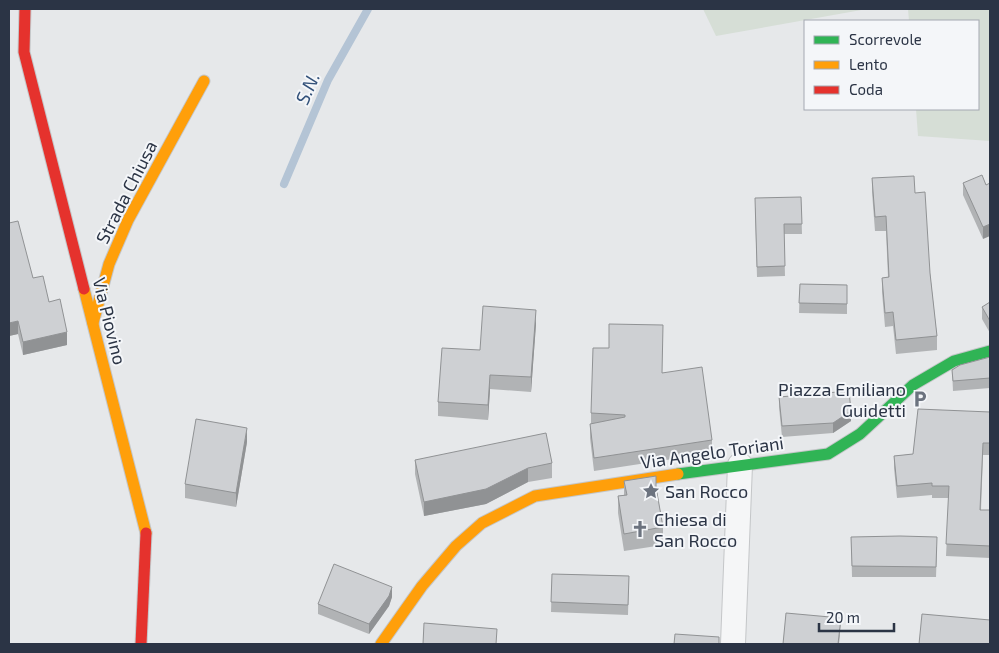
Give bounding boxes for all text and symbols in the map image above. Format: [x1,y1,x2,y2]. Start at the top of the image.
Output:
legend [804,20,979,110]
text: Scorrevole [849,30,922,48]
text: Lento [849,55,888,73]
water label: S.N. [290,68,324,108]
text: Coda [849,80,883,98]
street label: Strada Chiusa [91,137,161,247]
street label: Via Piovino [89,275,131,367]
place label: Piazza Emiliano Guidetti [778,378,906,421]
parking icon: Piazza Emiliano Guidetti [910,389,930,409]
street label: Via Angelo Toriani [639,431,785,473]
place label: San Rocco [665,480,748,502]
place icon: San Rocco [641,481,661,501]
place label: Chiesa di San Rocco [654,508,737,551]
church icon: Chiesa di San Rocco [630,519,650,539]
scale bar [819,600,894,632]
text: 20 m [826,608,860,626]

